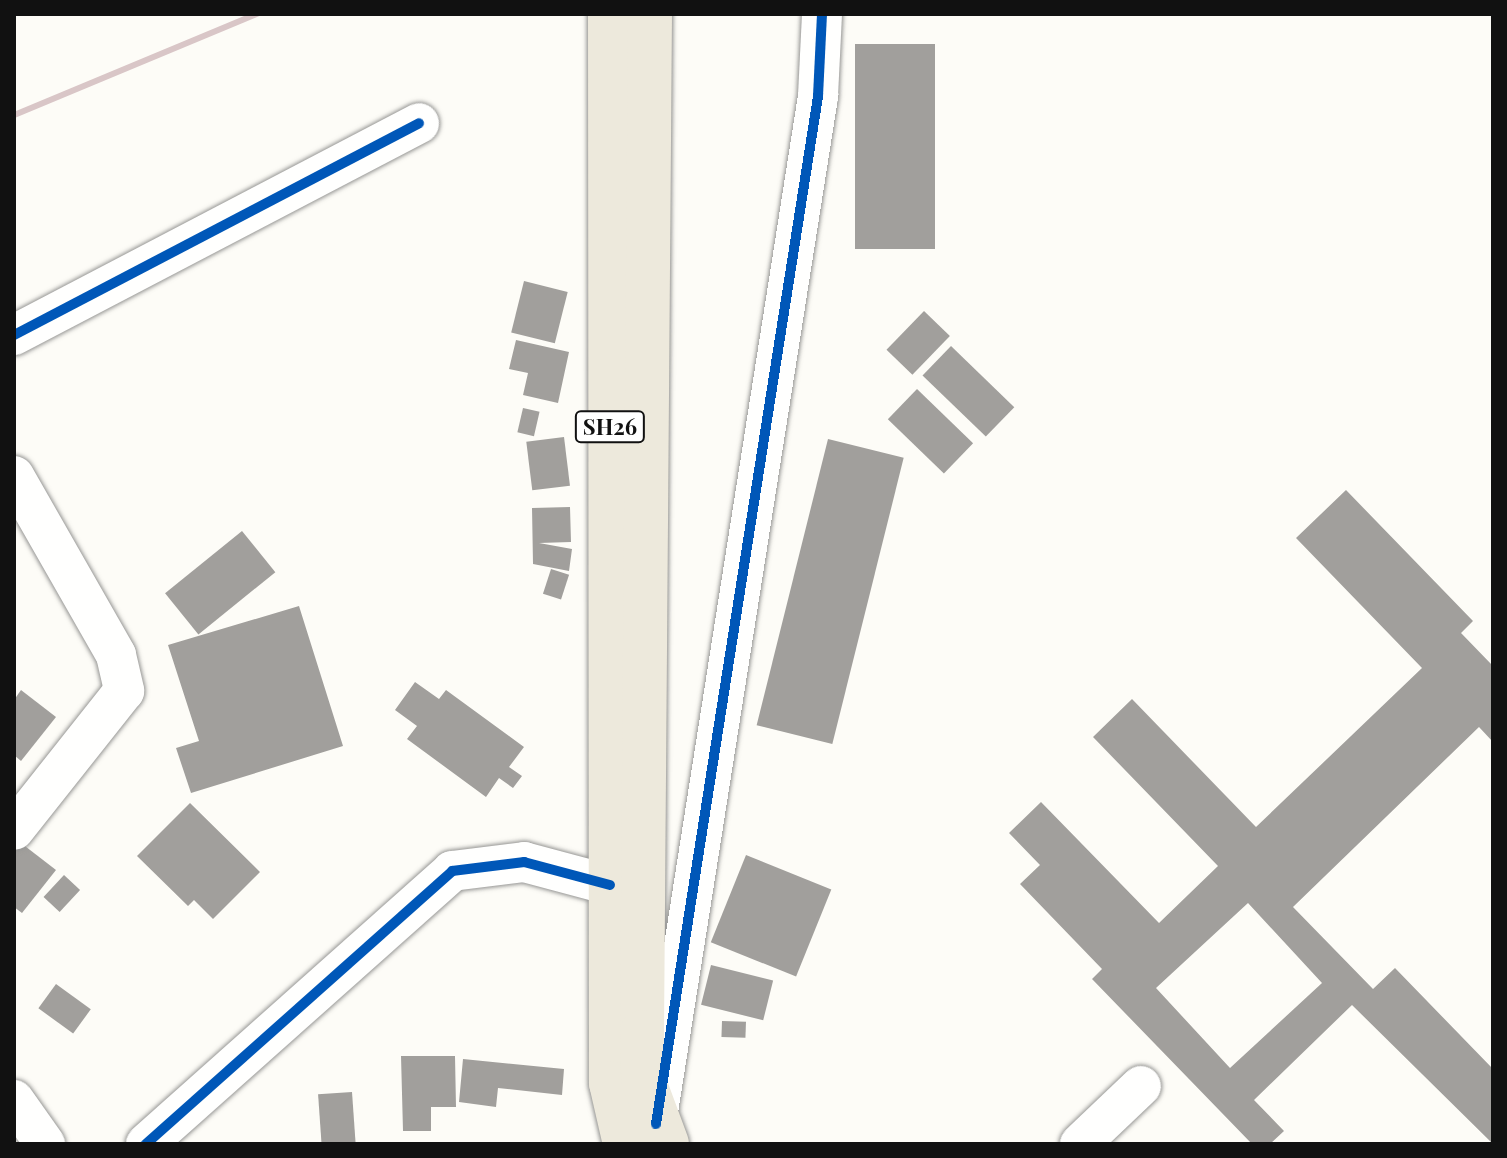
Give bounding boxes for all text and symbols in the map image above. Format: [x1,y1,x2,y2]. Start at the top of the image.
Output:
road number: SH26 [574,409,646,445]

